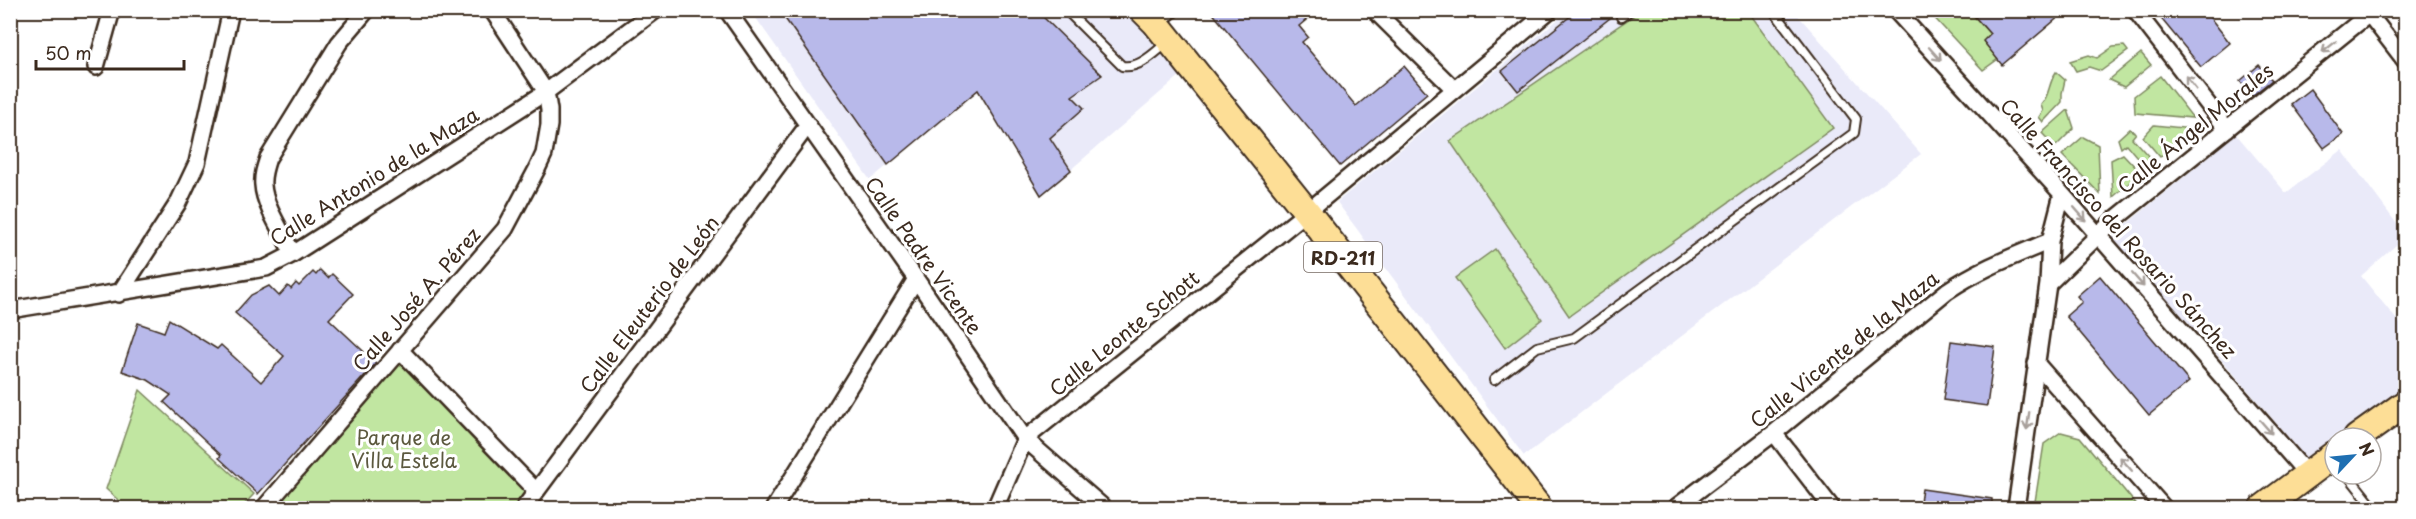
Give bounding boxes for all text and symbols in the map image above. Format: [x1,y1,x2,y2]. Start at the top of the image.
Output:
scale bar [36,33,184,71]
text: 50 m [45,39,92,66]
one-way arrow [2321,41,2337,54]
one-way arrow [1928,46,1942,61]
street label: Calle Ángel Morales [2110,55,2280,201]
one-way arrow [2185,75,2198,91]
street label: Calle Francisco del Rosario Sánchez [1994,91,2245,365]
street label: Calle Antonio de la Maza [264,99,485,253]
street label: Calle Padre Vicente [858,170,990,340]
one-way arrow [2073,206,2087,221]
street label: Calle Eleuterio de León [572,209,726,399]
street label: Calle José A. Pérez [345,220,487,378]
road number: RD-211 [1304,242,1382,272]
street label: Calle Leonte Schott [1042,263,1206,403]
street label: Calle Vicente de la Maza [1743,263,1945,435]
one-way arrow [2131,272,2145,287]
one-way arrow [2023,411,2034,431]
one-way arrow [2259,419,2273,434]
park label: Parque de Villa Estela [351,422,458,475]
north arrow [2323,426,2383,486]
text: N [2354,438,2381,460]
one-way arrow [2119,457,2133,472]

